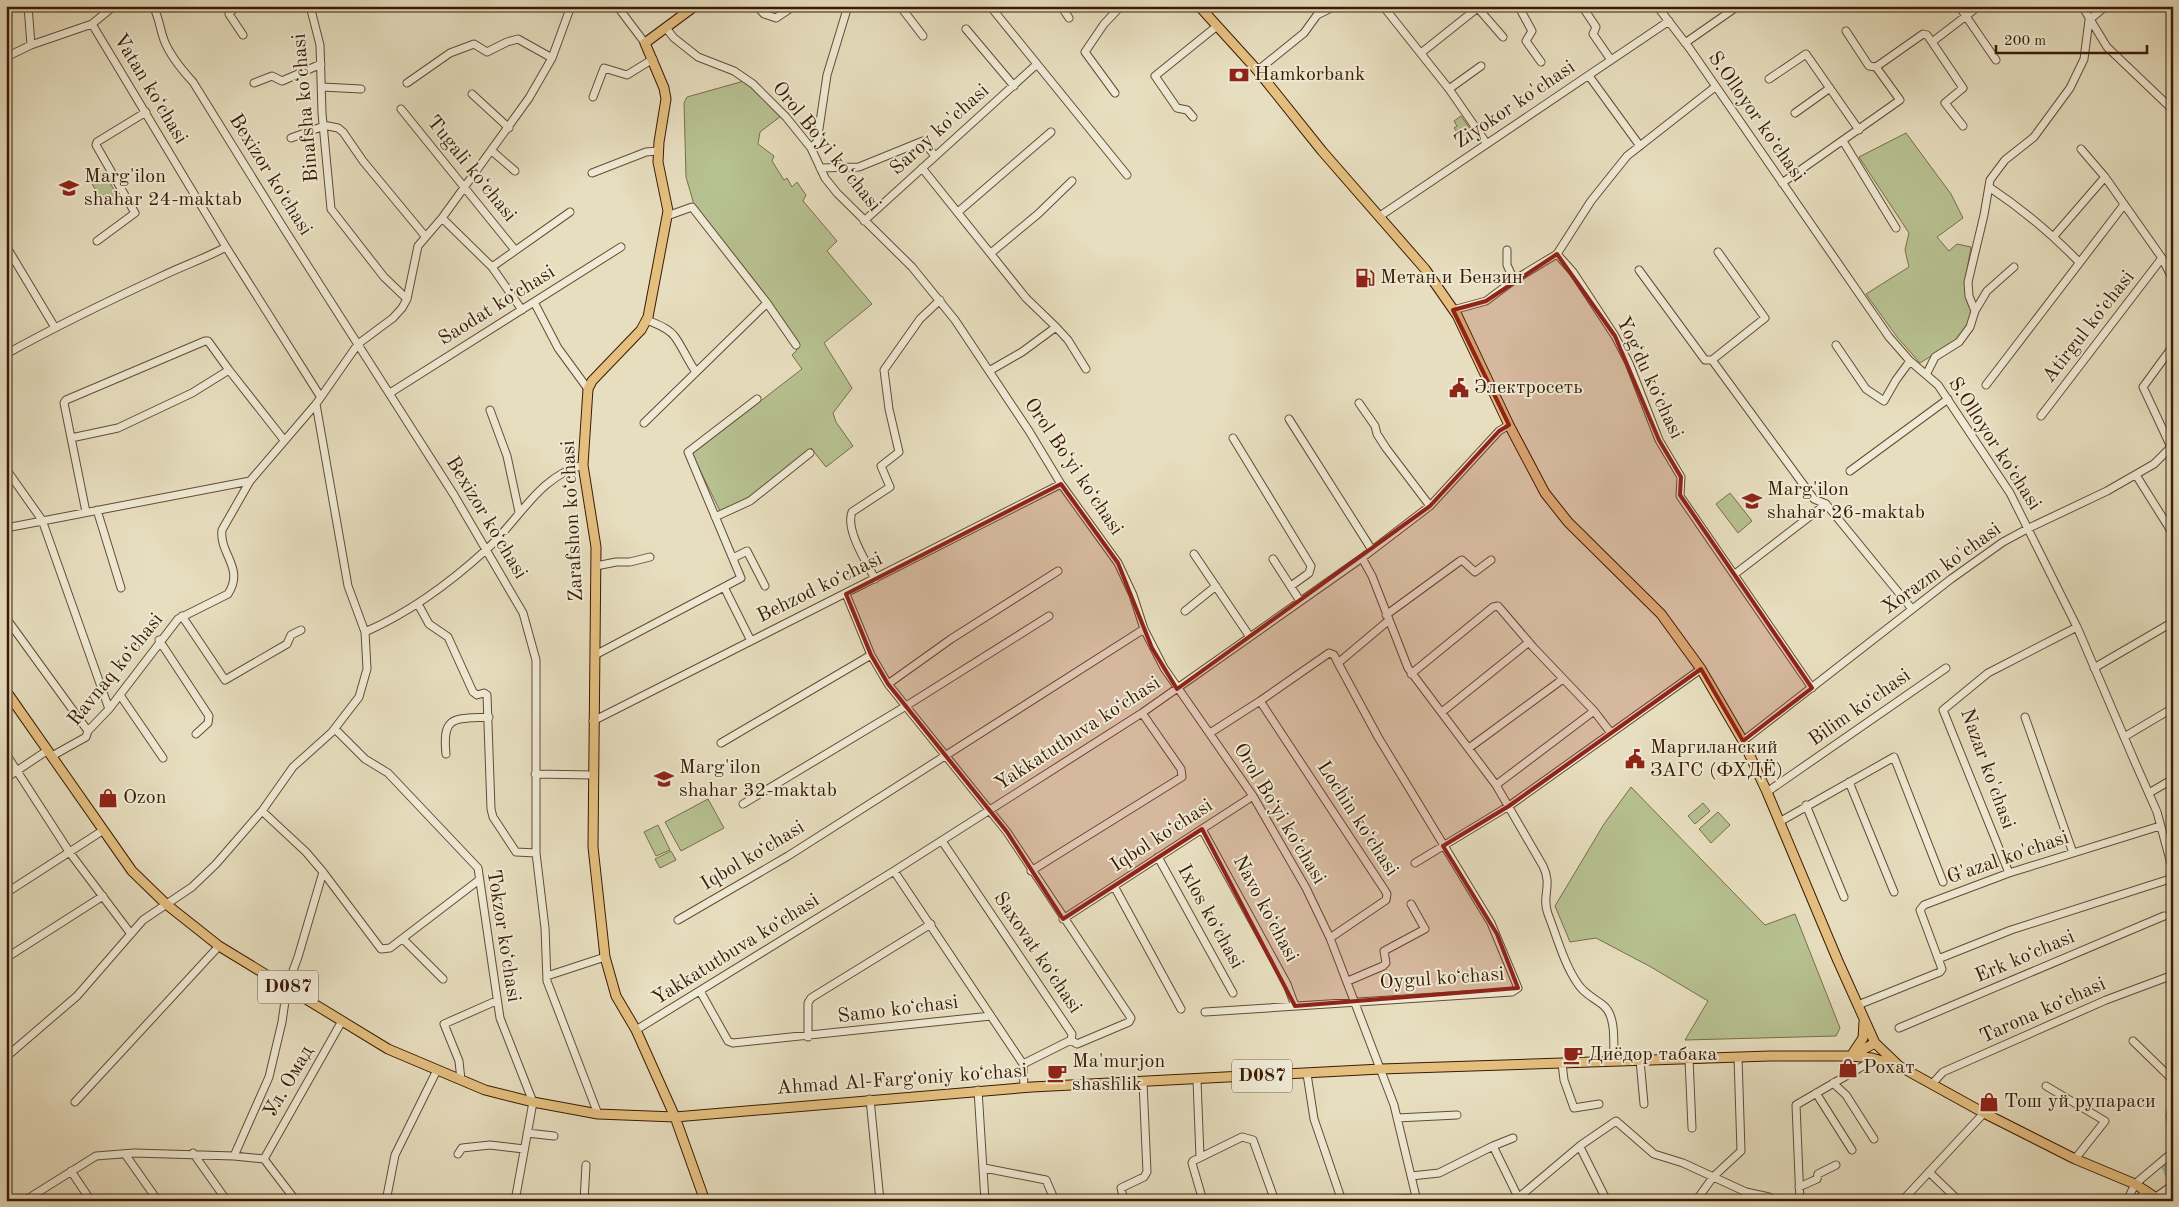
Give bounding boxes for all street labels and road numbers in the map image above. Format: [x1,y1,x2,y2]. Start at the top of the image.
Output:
street label: Vatan koʻchasi [109,30,191,148]
street label: Binafsha koʻchasi [290,33,322,183]
street label: S.Olloyor koʻchasi [1704,48,1808,186]
street label: Ziyokor ko'chasi [1451,57,1579,153]
street label: Orol Boʻyi koʻchasi [768,78,884,216]
street label: Saroy ko'chasi [887,81,993,179]
street label: Bexizor koʻchasi [225,111,315,239]
street label: Tugali koʻchasi [422,112,520,226]
street label: Saodat koʻchasi [435,262,559,350]
street label: Atirgul koʻchasi [2039,267,2139,387]
street label: Yogʻdu koʻchasi [1612,314,1686,442]
street label: S.Olloyor koʻchasi [1944,374,2044,514]
street label: Orol Boʻyi koʻchasi [1020,395,1126,539]
street label: Zarafshon koʻchasi [559,440,587,602]
street label: Bexizor koʻchasi [442,453,530,583]
street label: Xorazm ko'chasi [1879,519,2005,619]
street label: Behzod koʻchasi [754,549,886,627]
street label: Ravnaq koʻchasi [65,610,167,730]
street label: Bilim koʻchasi [1805,666,1915,750]
street label: Yakkatutbuva koʻchasi [992,673,1164,795]
street label: Nazar ko'chasi [1956,706,2018,832]
street label: Orol Boʻyi koʻchasi [1229,740,1329,888]
street label: Lochin koʻchasi [1313,758,1401,880]
street label: Iqbol koʻchasi [1108,796,1216,876]
street label: Iqbol koʻchasi [698,817,808,895]
street label: G'azal ko'chasi [1944,828,2072,888]
street label: Navo koʻchasi [1229,852,1301,966]
street label: Ixlos koʻchasi [1173,862,1247,972]
street label: Tokzor koʻchasi [483,868,523,1004]
street label: Saxovat koʻchasi [989,889,1085,1017]
street label: Yakkatutbuva koʻchasi [649,890,823,1010]
street label: Erk koʻchasi [1972,927,2078,987]
street label: Oygul koʻchasi [1379,965,1505,993]
road number: D087 [258,970,318,1004]
street label: Tarona koʻchasi [1977,974,2109,1048]
street label: Samo koʻchasi [836,993,960,1027]
street label: Ул. Омад [261,1043,318,1121]
road number: D087 [1232,1060,1292,1092]
street label: Ahmad Al-Fargʻoniy koʻchasi [776,1061,1028,1099]

